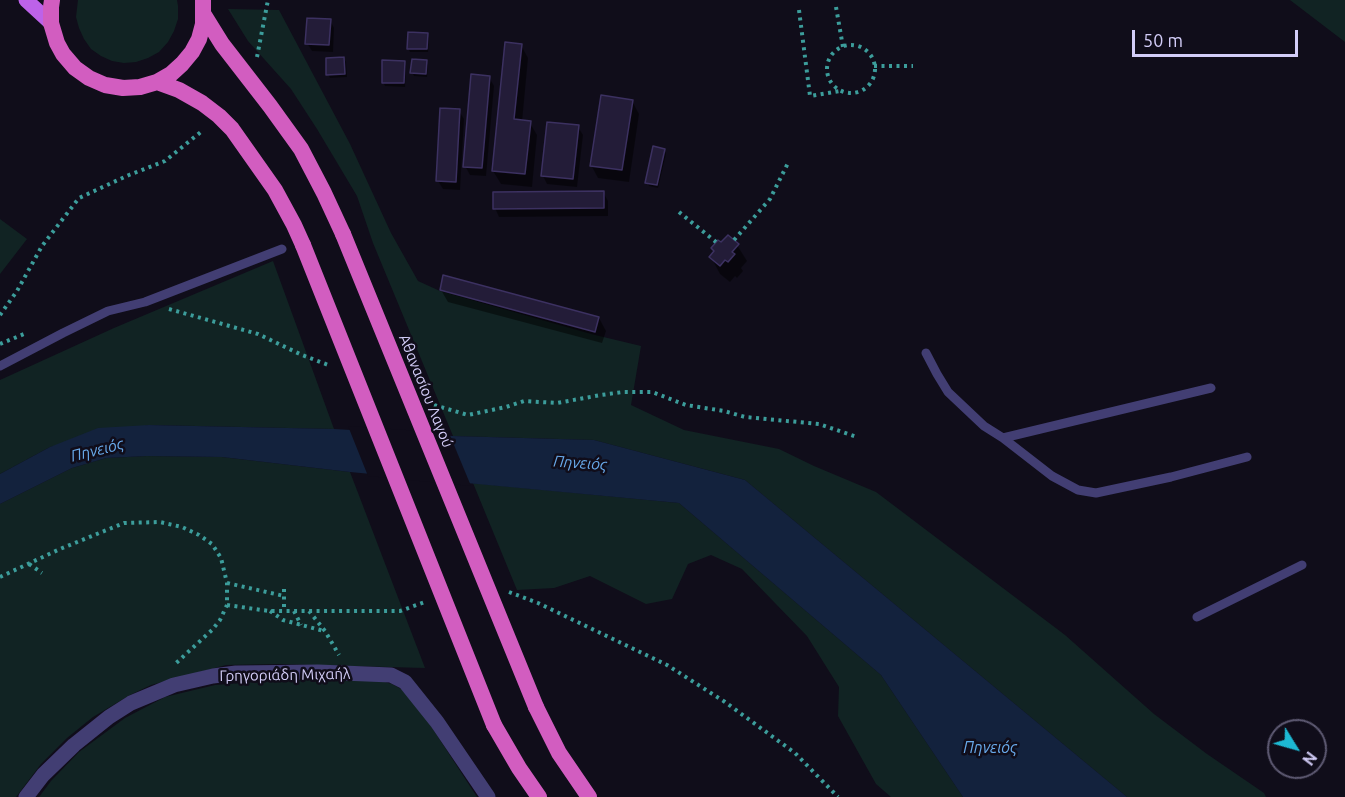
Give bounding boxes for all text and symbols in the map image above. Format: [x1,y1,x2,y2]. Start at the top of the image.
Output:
scale bar [1135,18,1302,56]
text: 50 m [1143,30,1183,50]
street label: Αθανασίου Λαγού [395,332,457,450]
water label: Πηνειός [69,434,125,466]
water label: Πηνειός [553,452,607,474]
street label: Γρηγοριάδη Μιχαήλ [219,665,351,685]
north arrow [1267,719,1327,779]
water label: Πηνειός [963,738,1017,758]
text: N [1299,748,1321,769]

